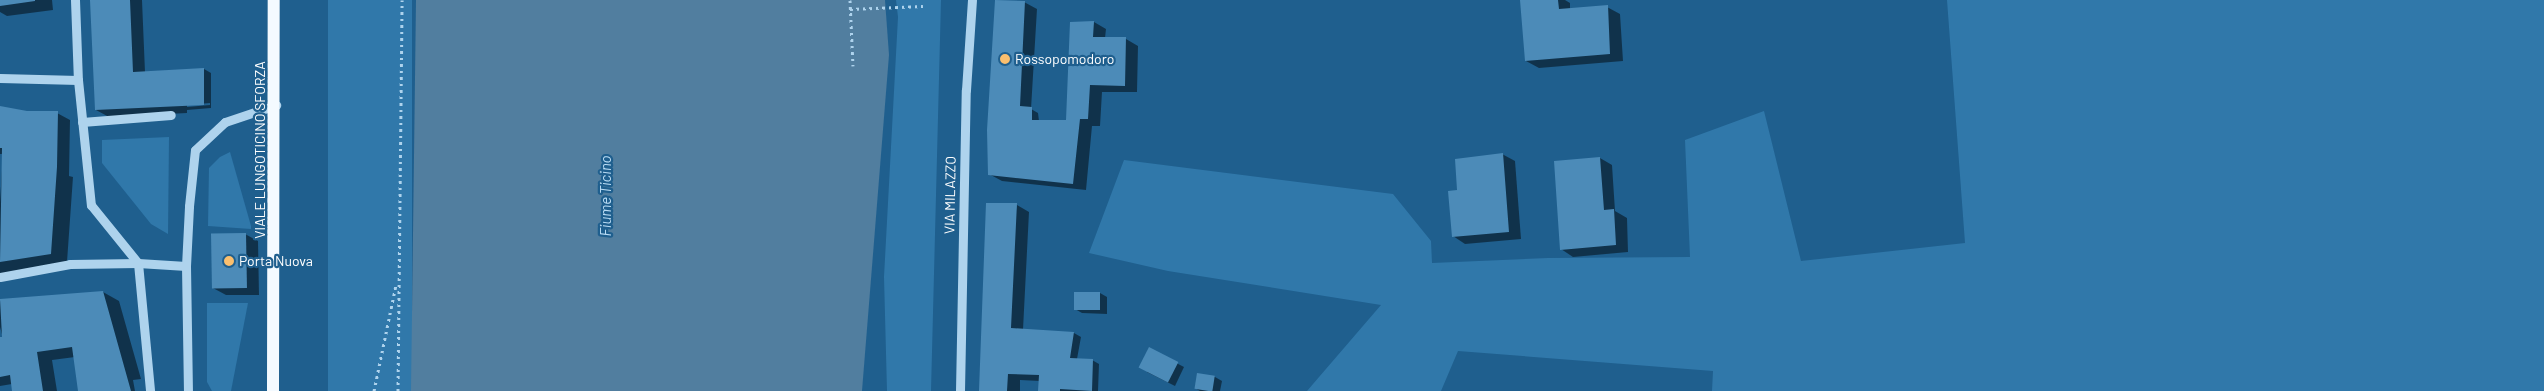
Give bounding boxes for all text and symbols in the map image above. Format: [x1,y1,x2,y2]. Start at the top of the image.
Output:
place label: Rossopomodoro [1015,51,1114,67]
marker: Rossopomodoro [999,53,1011,65]
street label: VIALE LUNGOTICINO SFORZA [252,61,268,239]
water label: Fiume Ticino [597,155,615,237]
street label: VIA MILAZZO [941,156,959,234]
place label: Porta Nuova [239,253,313,269]
marker: Porta Nuova [223,255,235,267]

